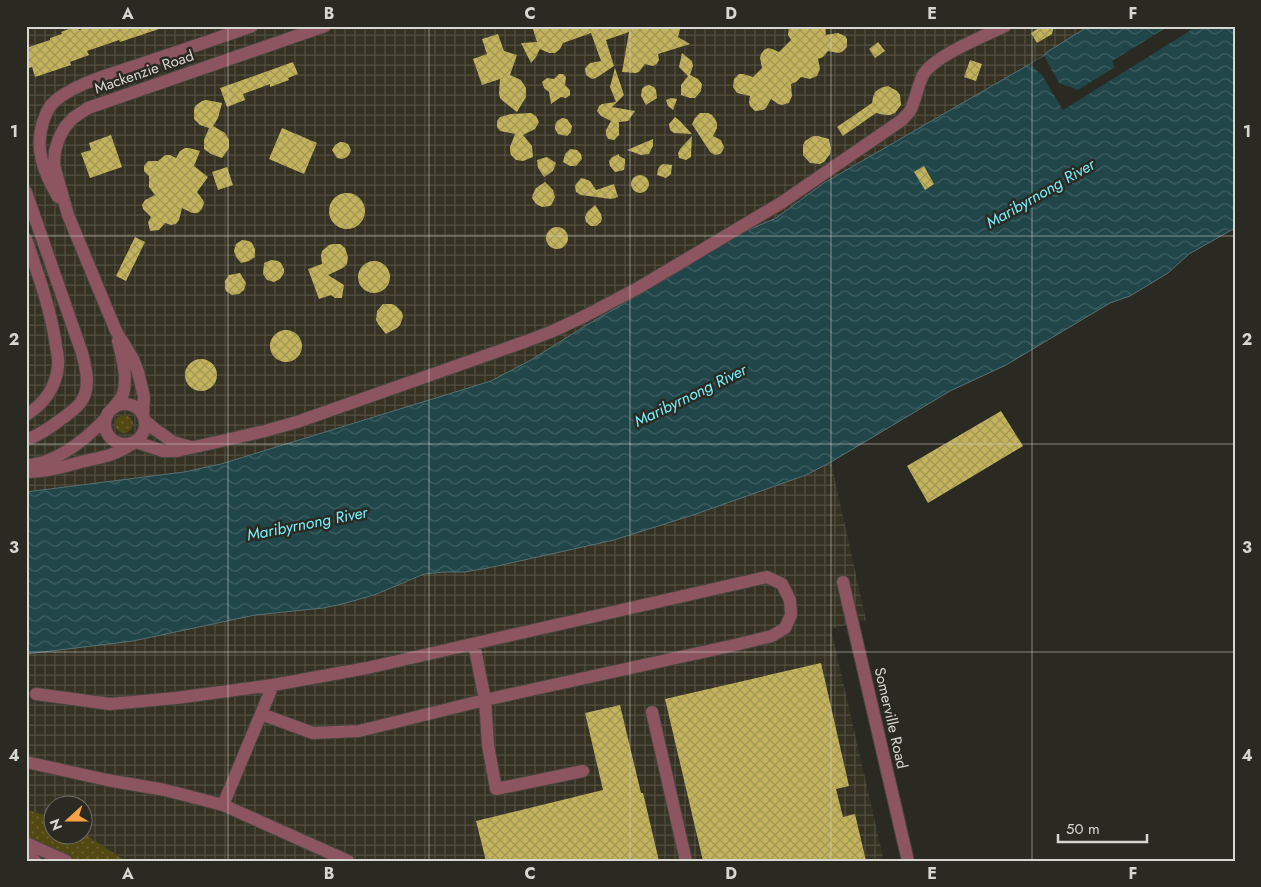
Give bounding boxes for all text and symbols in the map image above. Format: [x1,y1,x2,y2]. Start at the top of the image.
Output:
text: A [121,2,134,25]
text: B [324,2,334,25]
text: C [524,2,536,25]
text: D [725,2,737,25]
text: E [927,2,937,25]
text: F [1129,2,1137,25]
street label: Mackenzie Road [91,45,197,99]
text: 1 [10,120,18,143]
text: 1 [1243,120,1251,143]
water label: Maribyrnong River [981,152,1101,234]
text: 2 [9,328,19,351]
text: 2 [1242,328,1252,351]
water label: Maribyrnong River [630,358,752,433]
water label: Maribyrnong River [245,500,371,546]
text: 3 [9,536,19,559]
text: 3 [1242,536,1252,559]
street label: Somerville Road [869,665,913,771]
text: 4 [8,744,20,767]
text: 4 [1241,744,1253,767]
north arrow [42,794,92,844]
scale bar [1058,812,1147,844]
text: N [45,816,67,833]
text: 50 m [1066,818,1100,840]
text: A [121,862,134,885]
text: B [324,862,334,885]
text: C [524,862,536,885]
text: D [725,862,737,885]
text: E [927,862,937,885]
text: F [1129,862,1137,885]

